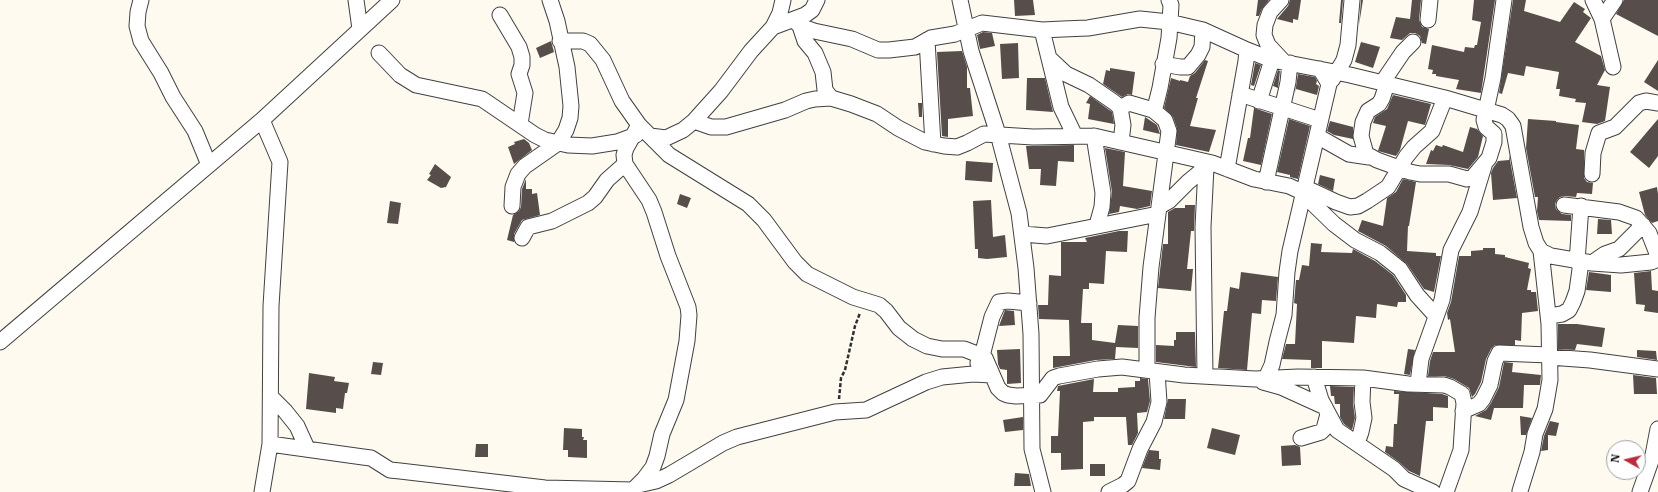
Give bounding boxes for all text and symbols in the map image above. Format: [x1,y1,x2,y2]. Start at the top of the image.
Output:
north arrow [1606,440,1646,480]
text: N [1608,453,1623,464]

